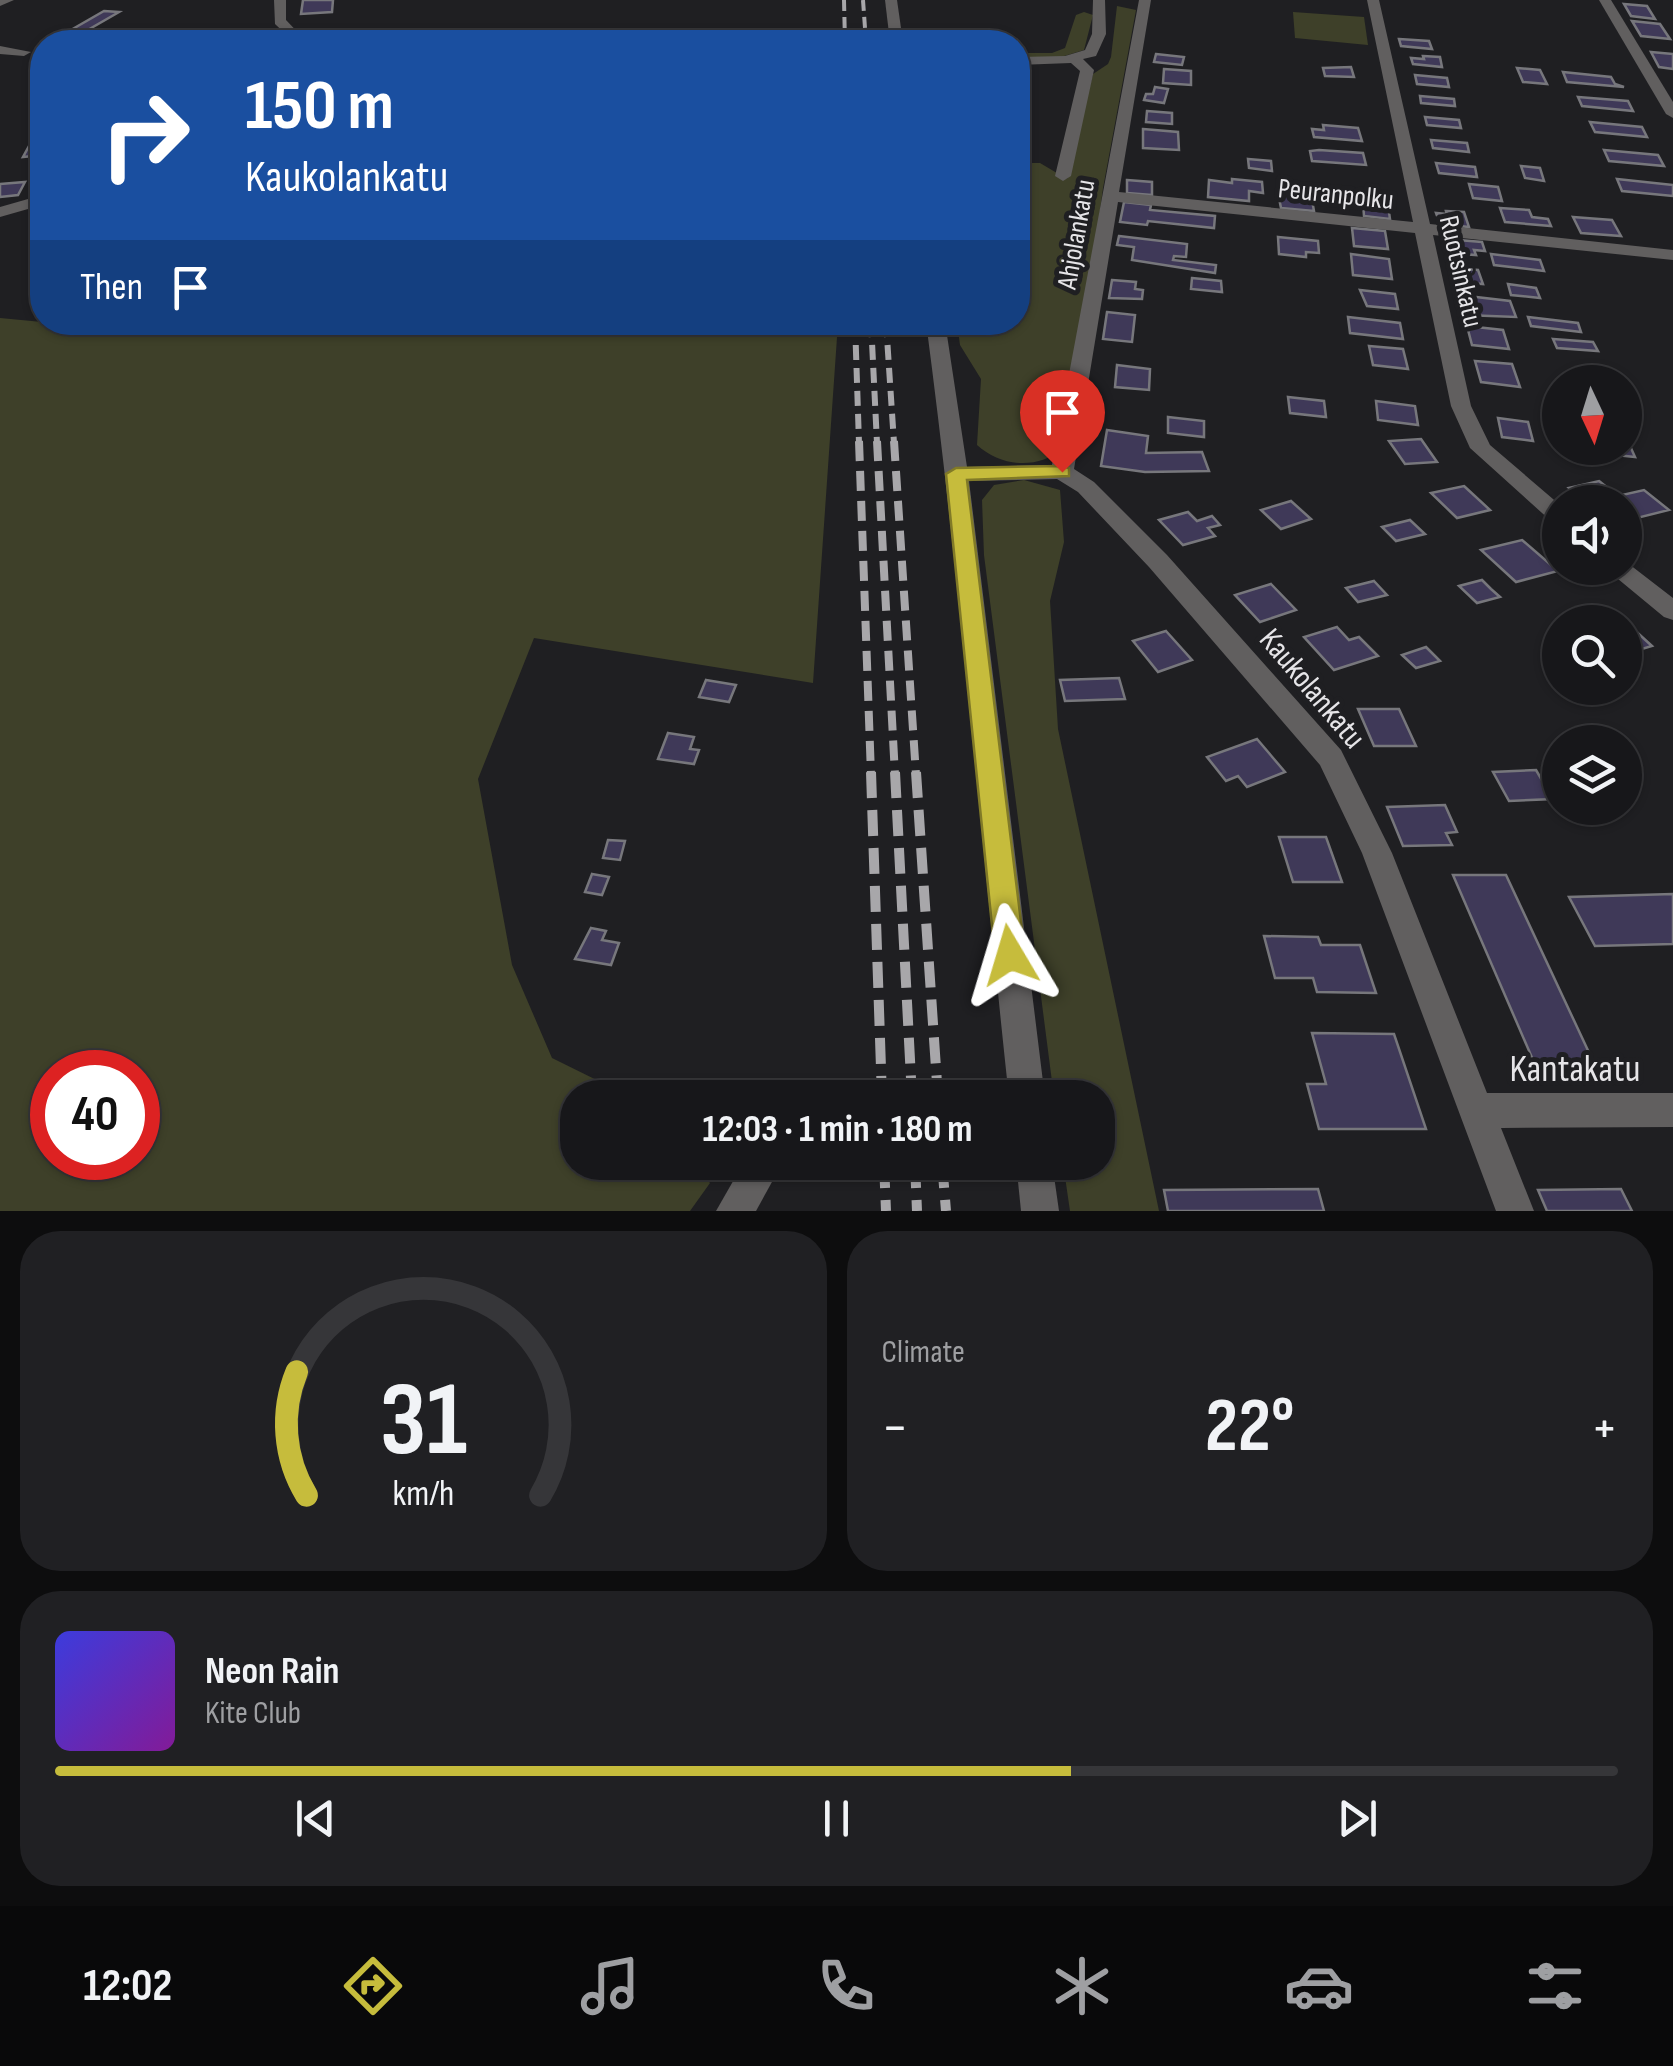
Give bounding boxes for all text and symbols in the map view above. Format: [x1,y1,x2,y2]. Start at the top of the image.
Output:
text: 150 m [245,65,394,149]
icon: right [80,70,210,200]
text: Kaukolankatu [245,150,448,205]
street label: Peuranpolku [1276,172,1395,217]
street label: Ahjolankatu [1050,177,1102,293]
street label: Ruotsinkatu [1432,212,1489,330]
icon: arrive [163,260,218,315]
text: Then [80,265,143,310]
north arrow [1542,365,1642,465]
map controls [1542,365,1642,825]
pin [1020,370,1105,473]
icon: arrive [1035,385,1090,440]
button: sound [1542,485,1642,585]
button: search [1542,605,1642,705]
street label: Kaukolankatu [1250,621,1373,757]
button: layers [1542,725,1642,825]
position arrow [958,903,1062,1007]
street label: Kantakatu [1510,1047,1640,1092]
speed limit sign: 40 [30,1050,160,1180]
text: 12:03 · 1 min · 180 m [702,1107,973,1152]
text: Climate [882,1333,965,1372]
text: 31 [380,1359,467,1484]
text: 22° [1205,1382,1294,1473]
text: − [882,1395,908,1462]
text: + [1591,1395,1618,1462]
text: km/h [392,1473,454,1516]
text: Neon Rain [205,1649,339,1694]
text: Kite Club [205,1694,301,1733]
icon: previous [288,1791,343,1846]
icon: pause [809,1791,864,1846]
icon: next [1330,1791,1385,1846]
icon: directions [338,1951,408,2021]
icon: music [575,1951,645,2021]
icon: phone [811,1951,881,2021]
icon: climate [1047,1951,1117,2021]
icon: car [1284,1951,1354,2021]
icon: filters [1520,1951,1590,2021]
text: 12:02 [83,1959,172,2014]

